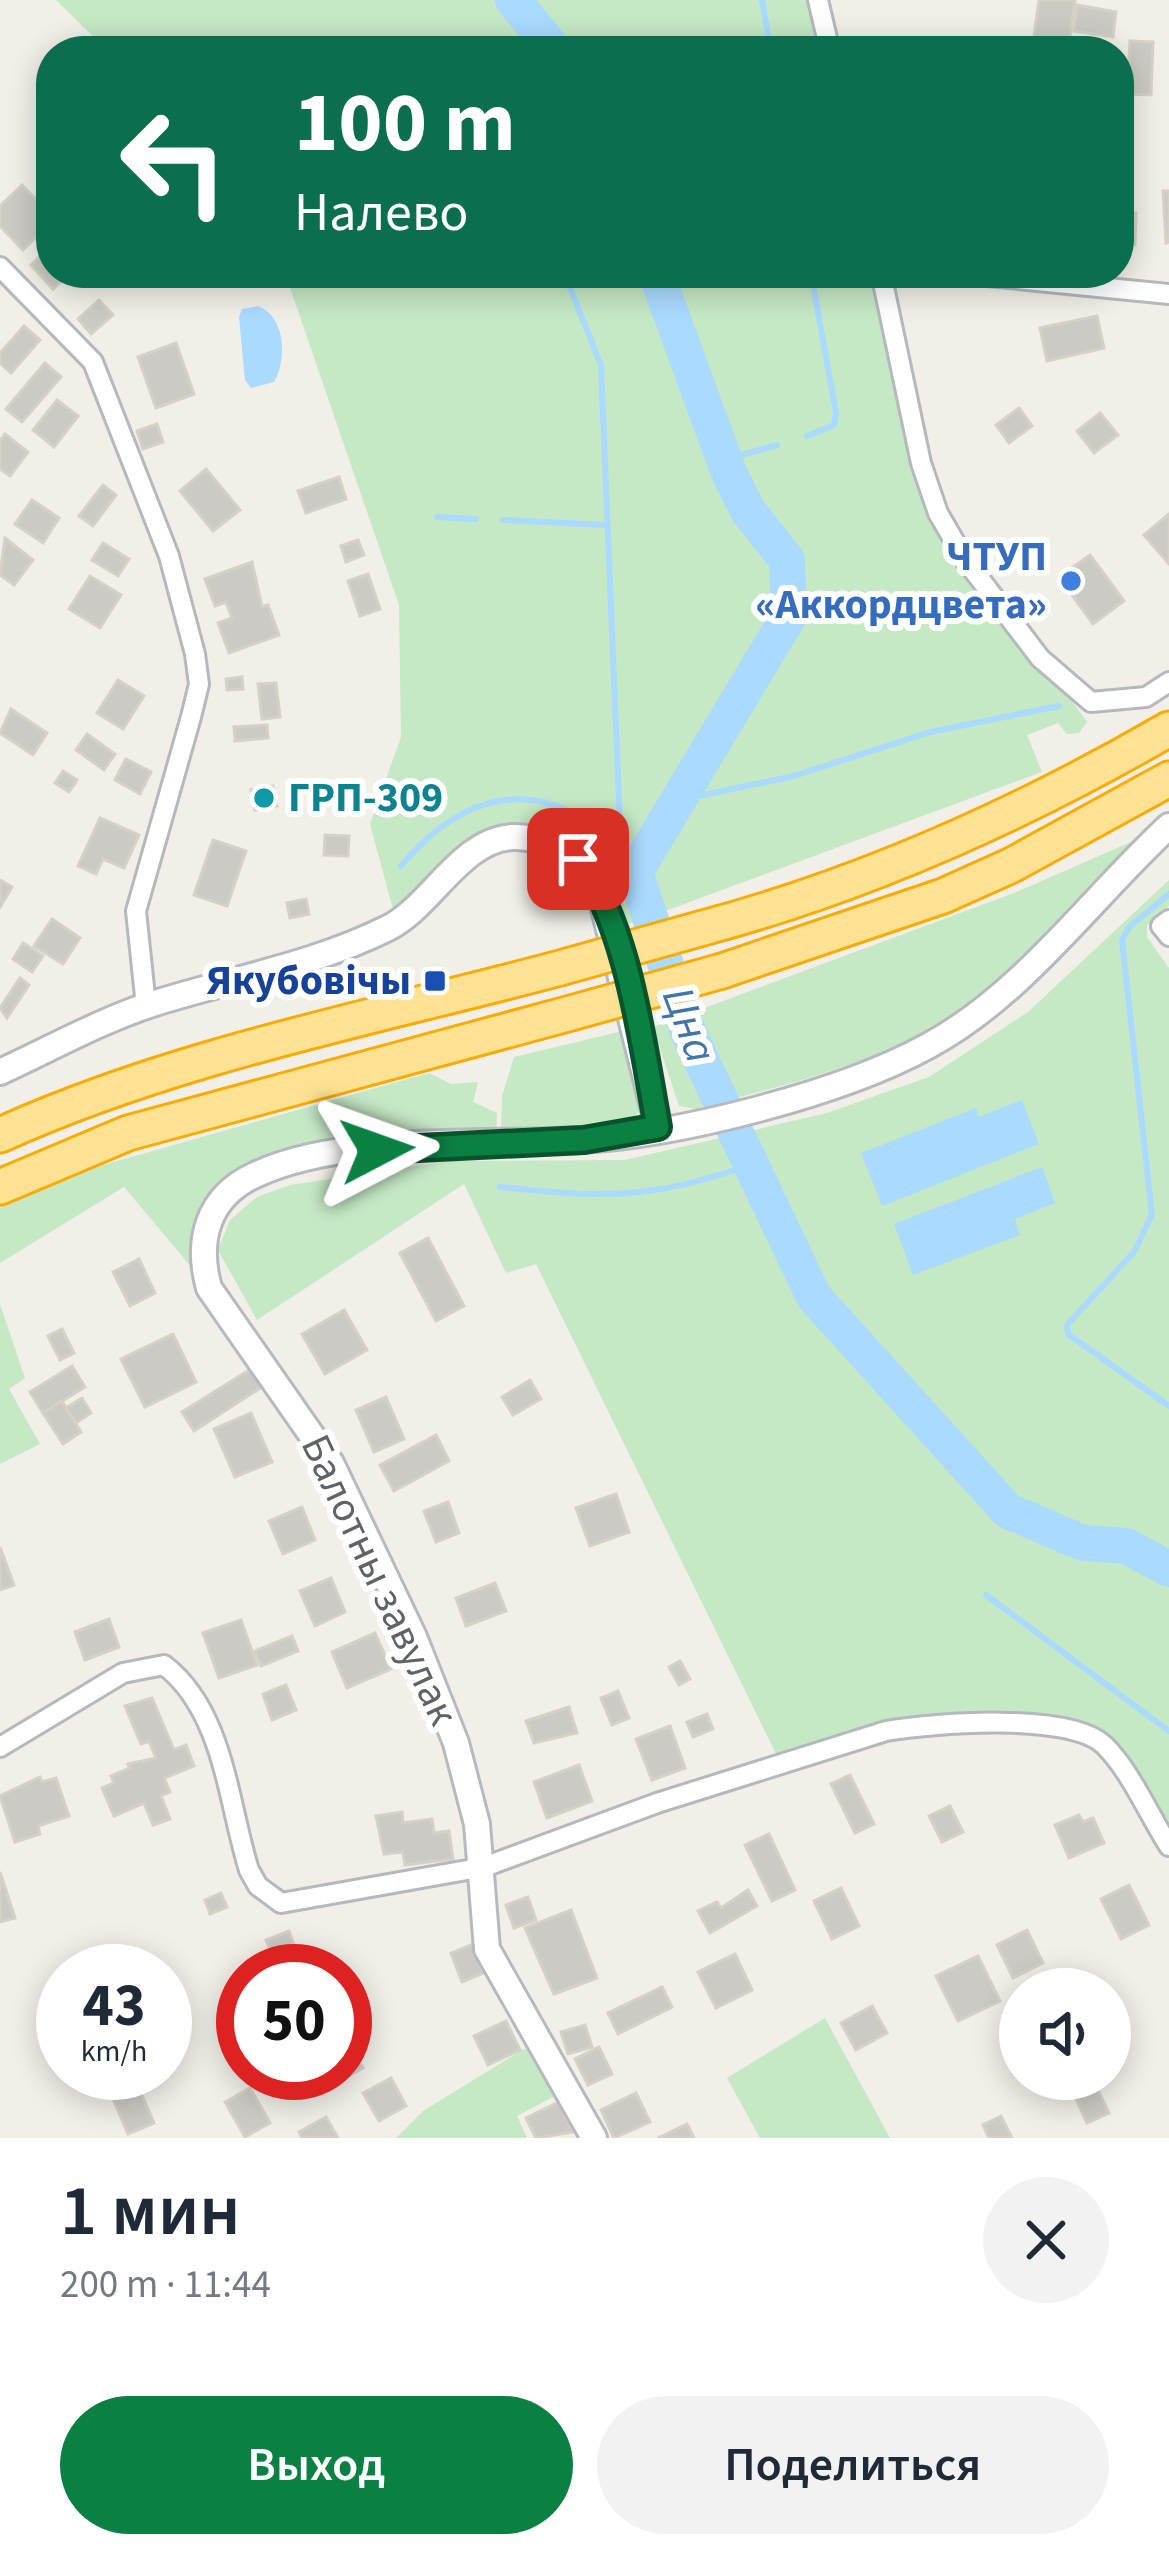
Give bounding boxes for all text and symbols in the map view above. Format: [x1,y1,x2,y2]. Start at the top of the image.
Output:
text: 100 m [294,64,516,184]
icon: left [96,84,252,240]
text: Налево [294,175,469,252]
place label: ЧТУП «Аккордцвета» [755,527,1047,635]
marker: ЧТУП «Аккордцвета» [1058,568,1084,594]
place label: ГРП-309 [288,768,443,828]
marker: ГРП-309 [251,785,277,811]
pin [527,808,629,910]
icon: arrive [545,826,611,892]
place label: Якубовічы [206,951,411,1011]
marker: Якубовічы [422,968,448,994]
water label: Цна [645,978,733,1072]
position arrow [314,1087,440,1213]
street label: Балотны завулак [285,1425,473,1735]
speed limit sign: 50 [216,1944,372,2100]
text: 43 [82,1964,146,2049]
map controls [999,1968,1131,2100]
button: sound [999,1968,1131,2100]
text: km/h [81,2030,147,2073]
text: 1 мин [60,2160,240,2263]
button: close [983,2177,1109,2303]
text: 200 m · 11:44 [60,2257,271,2313]
button: Выход [60,2396,573,2534]
button: Поделиться [597,2396,1109,2534]

